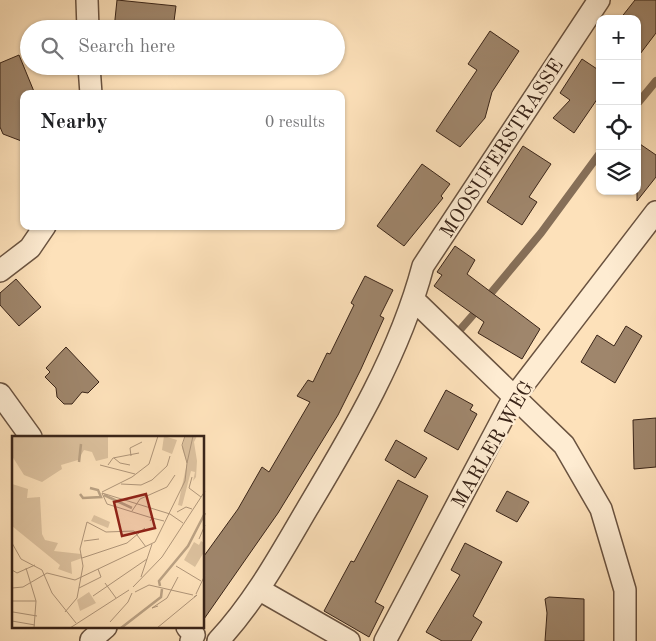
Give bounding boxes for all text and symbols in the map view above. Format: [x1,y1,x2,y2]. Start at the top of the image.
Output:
map controls [596,15,641,195]
button: + [596,15,641,60]
search box [20,20,345,75]
icon: search [38,34,66,62]
text: Search here [78,38,175,57]
street label: MOOSUFERSTRASSE [437,56,568,242]
button: − [596,60,641,105]
button: locate [596,105,641,150]
text: Nearby [40,112,108,133]
text: 0 results [265,115,325,131]
button: layers [596,150,641,195]
street label: MARLER WEG [449,378,538,512]
inset map [12,436,205,628]

